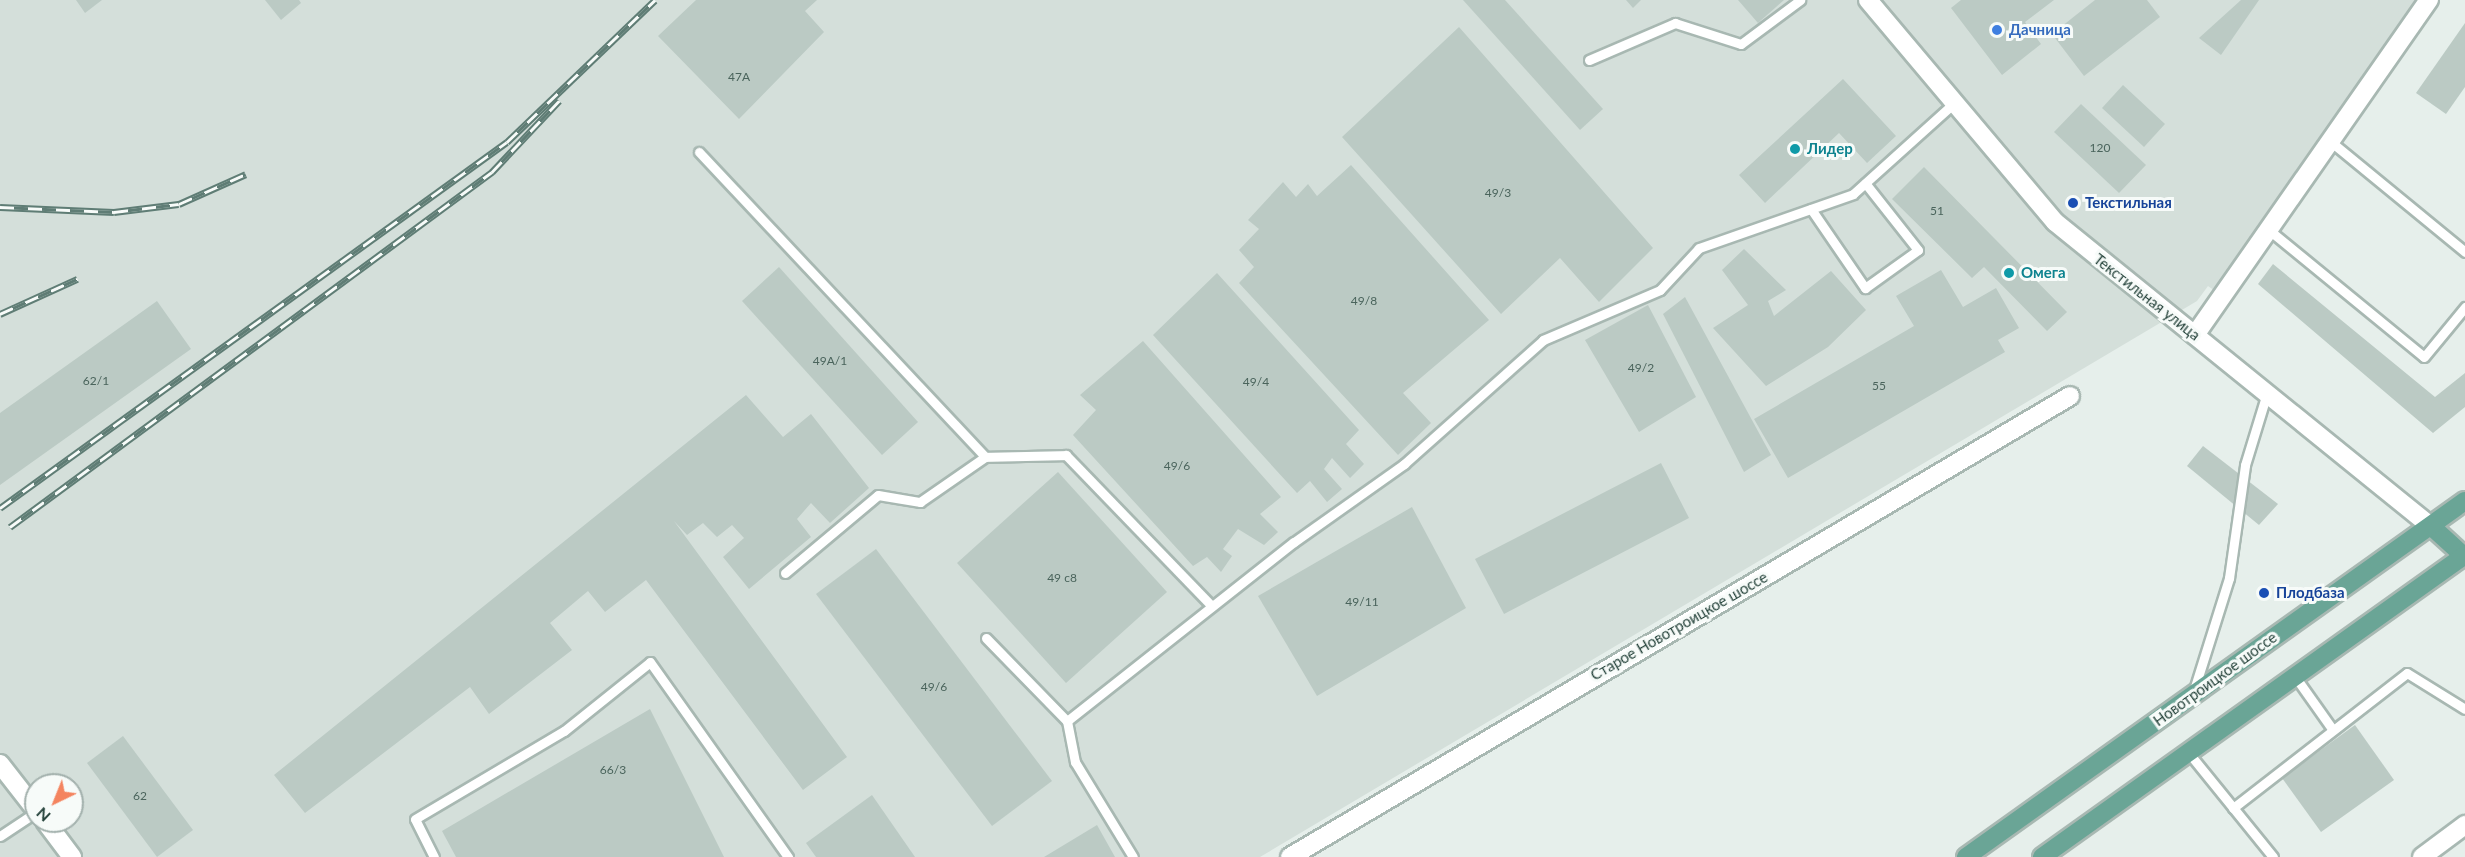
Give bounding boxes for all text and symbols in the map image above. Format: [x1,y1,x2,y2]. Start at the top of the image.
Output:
place label: Дачница [2009,21,2071,39]
marker: Дачница [1990,23,2004,37]
house number: 47А [728,70,750,84]
place label: Лидер [1807,140,1853,158]
house number: 120 [2090,141,2110,155]
marker: Лидер [1788,142,1802,156]
house number: 49/3 [1485,186,1511,200]
place label: Текстильная [2085,194,2172,212]
marker: Текстильная [2066,196,2080,210]
house number: 51 [1930,204,1944,218]
street label: Текстильная улица [2090,250,2204,344]
place label: Омега [2021,264,2066,282]
marker: Омега [2002,266,2016,280]
house number: 49/8 [1351,294,1377,308]
house number: 49А/1 [813,354,847,368]
house number: 49/2 [1628,361,1654,375]
house number: 62/1 [83,374,109,388]
house number: 49/4 [1243,375,1269,389]
house number: 55 [1872,379,1886,393]
house number: 49/6 [1164,459,1190,473]
street label: Старое Новотроицкое шоссе [1587,568,1771,684]
house number: 49 с8 [1047,571,1077,585]
place label: Плодбаза [2276,584,2345,602]
marker: Плодбаза [2257,586,2271,600]
house number: 49/11 [1345,595,1379,609]
street label: Новотроицкое шоссе [2150,628,2280,730]
house number: 49/6 [921,680,947,694]
house number: 66/3 [600,763,626,777]
north arrow [24,773,84,833]
house number: 62 [133,789,147,803]
text: N [32,804,54,826]

